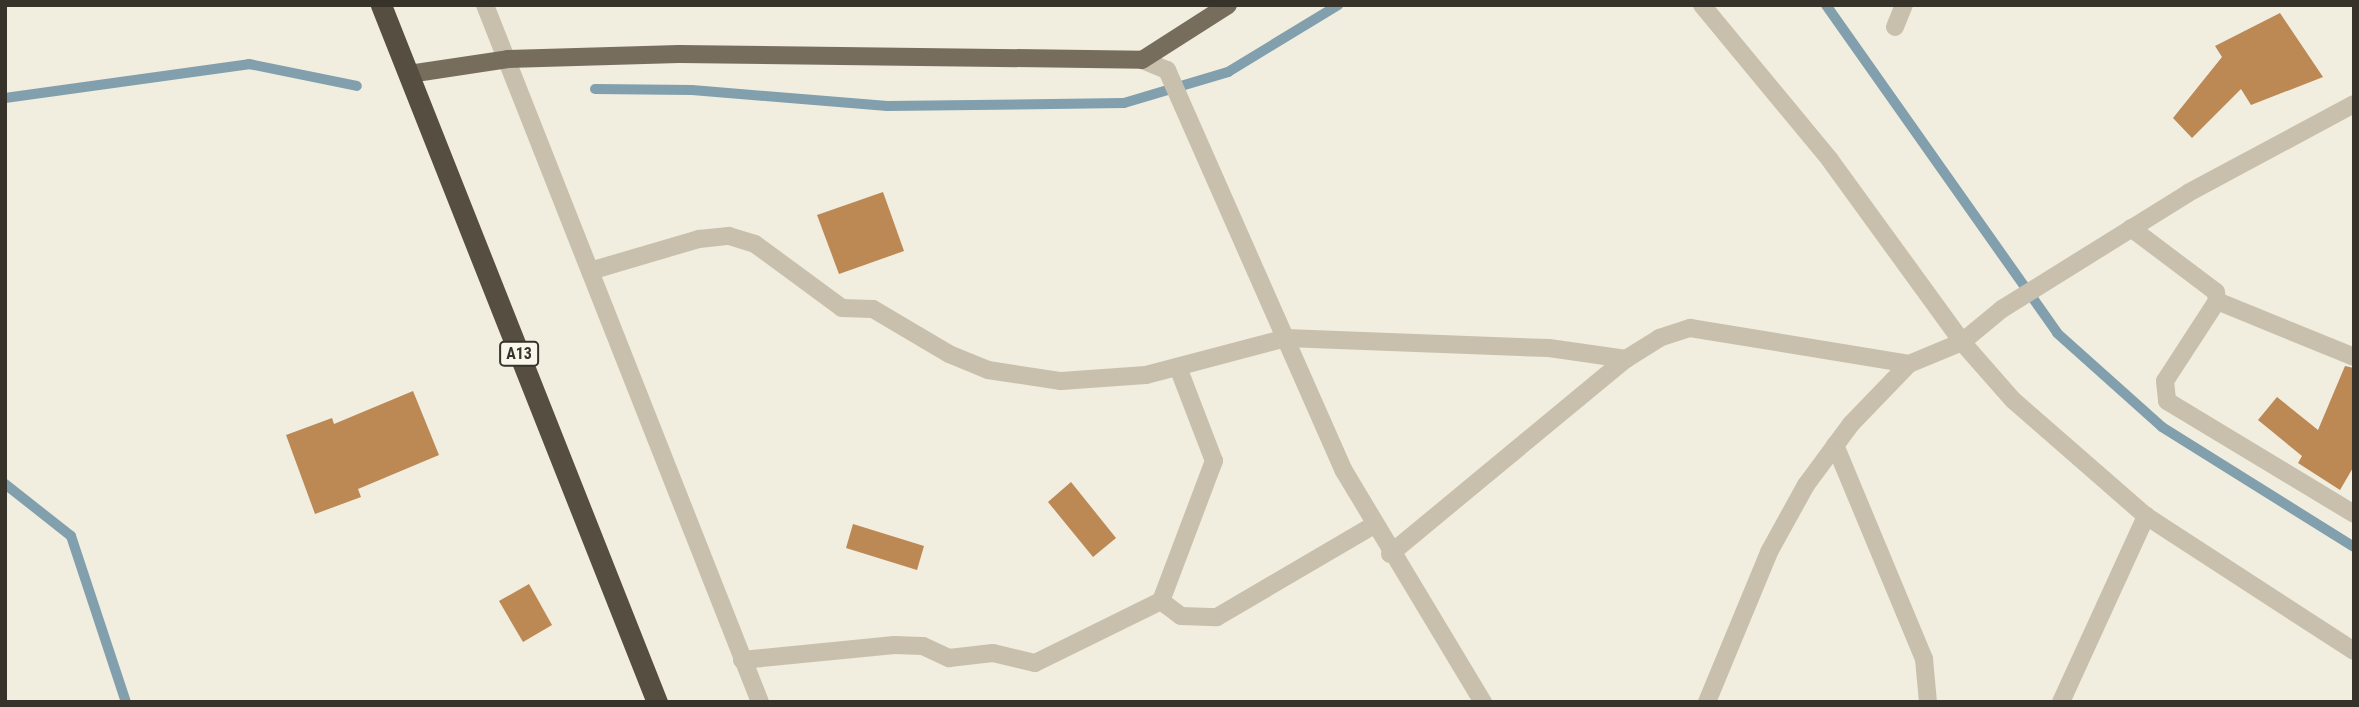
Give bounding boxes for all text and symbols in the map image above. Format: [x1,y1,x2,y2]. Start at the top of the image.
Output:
road number: A13 [498,342,540,366]

